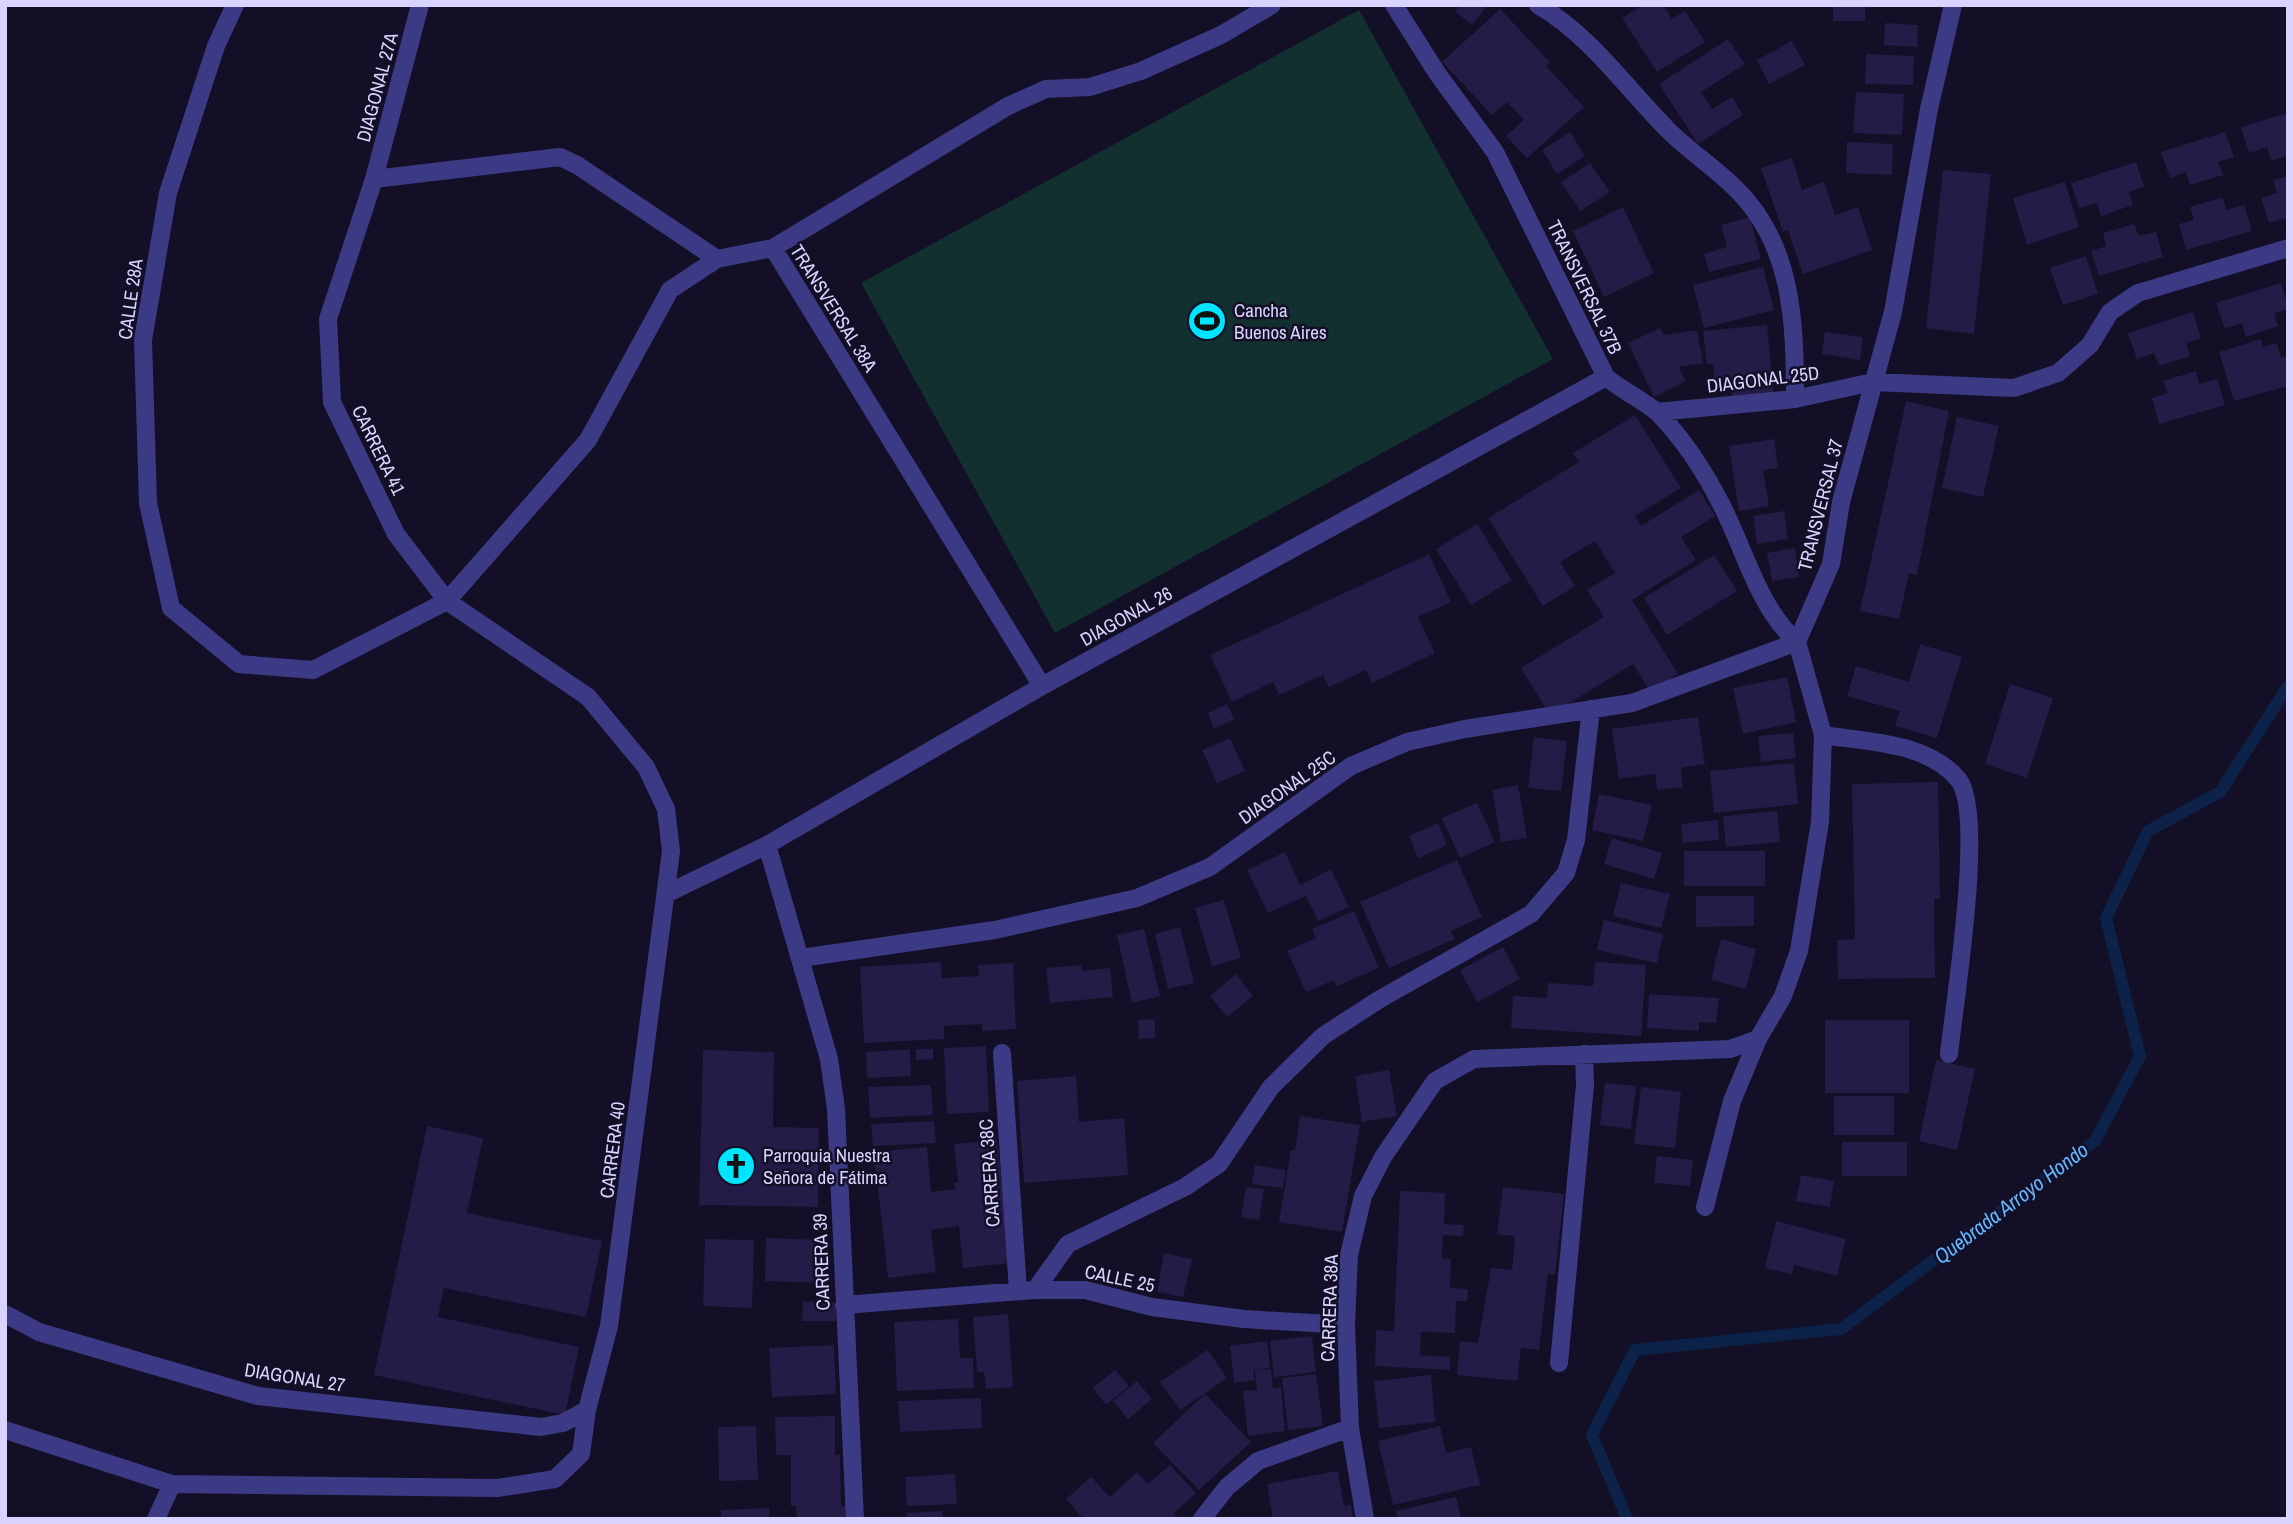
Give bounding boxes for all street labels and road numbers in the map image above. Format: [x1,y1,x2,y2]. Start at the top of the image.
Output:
street label: DIAGONAL 27A [350,29,404,144]
street label: TRANSVERSAL 37B [1541,216,1629,358]
street label: TRANSVERSAL 38A [784,239,884,377]
street label: CALLE 28A [111,256,149,341]
street label: DIAGONAL 25D [1705,359,1821,399]
street label: CARRERA 41 [346,401,412,500]
street label: TRANSVERSAL 37 [1791,436,1849,574]
street label: DIAGONAL 26 [1075,580,1177,652]
street label: DIAGONAL 25C [1233,744,1341,830]
street label: CARRERA 40 [593,1100,631,1200]
street label: CARRERA 38C [972,1118,1006,1228]
street label: CARRERA 39 [806,1213,836,1311]
street label: CARRERA 38A [1314,1253,1344,1362]
street label: CALLE 25 [1083,1258,1158,1298]
street label: DIAGONAL 27 [243,1356,348,1398]

